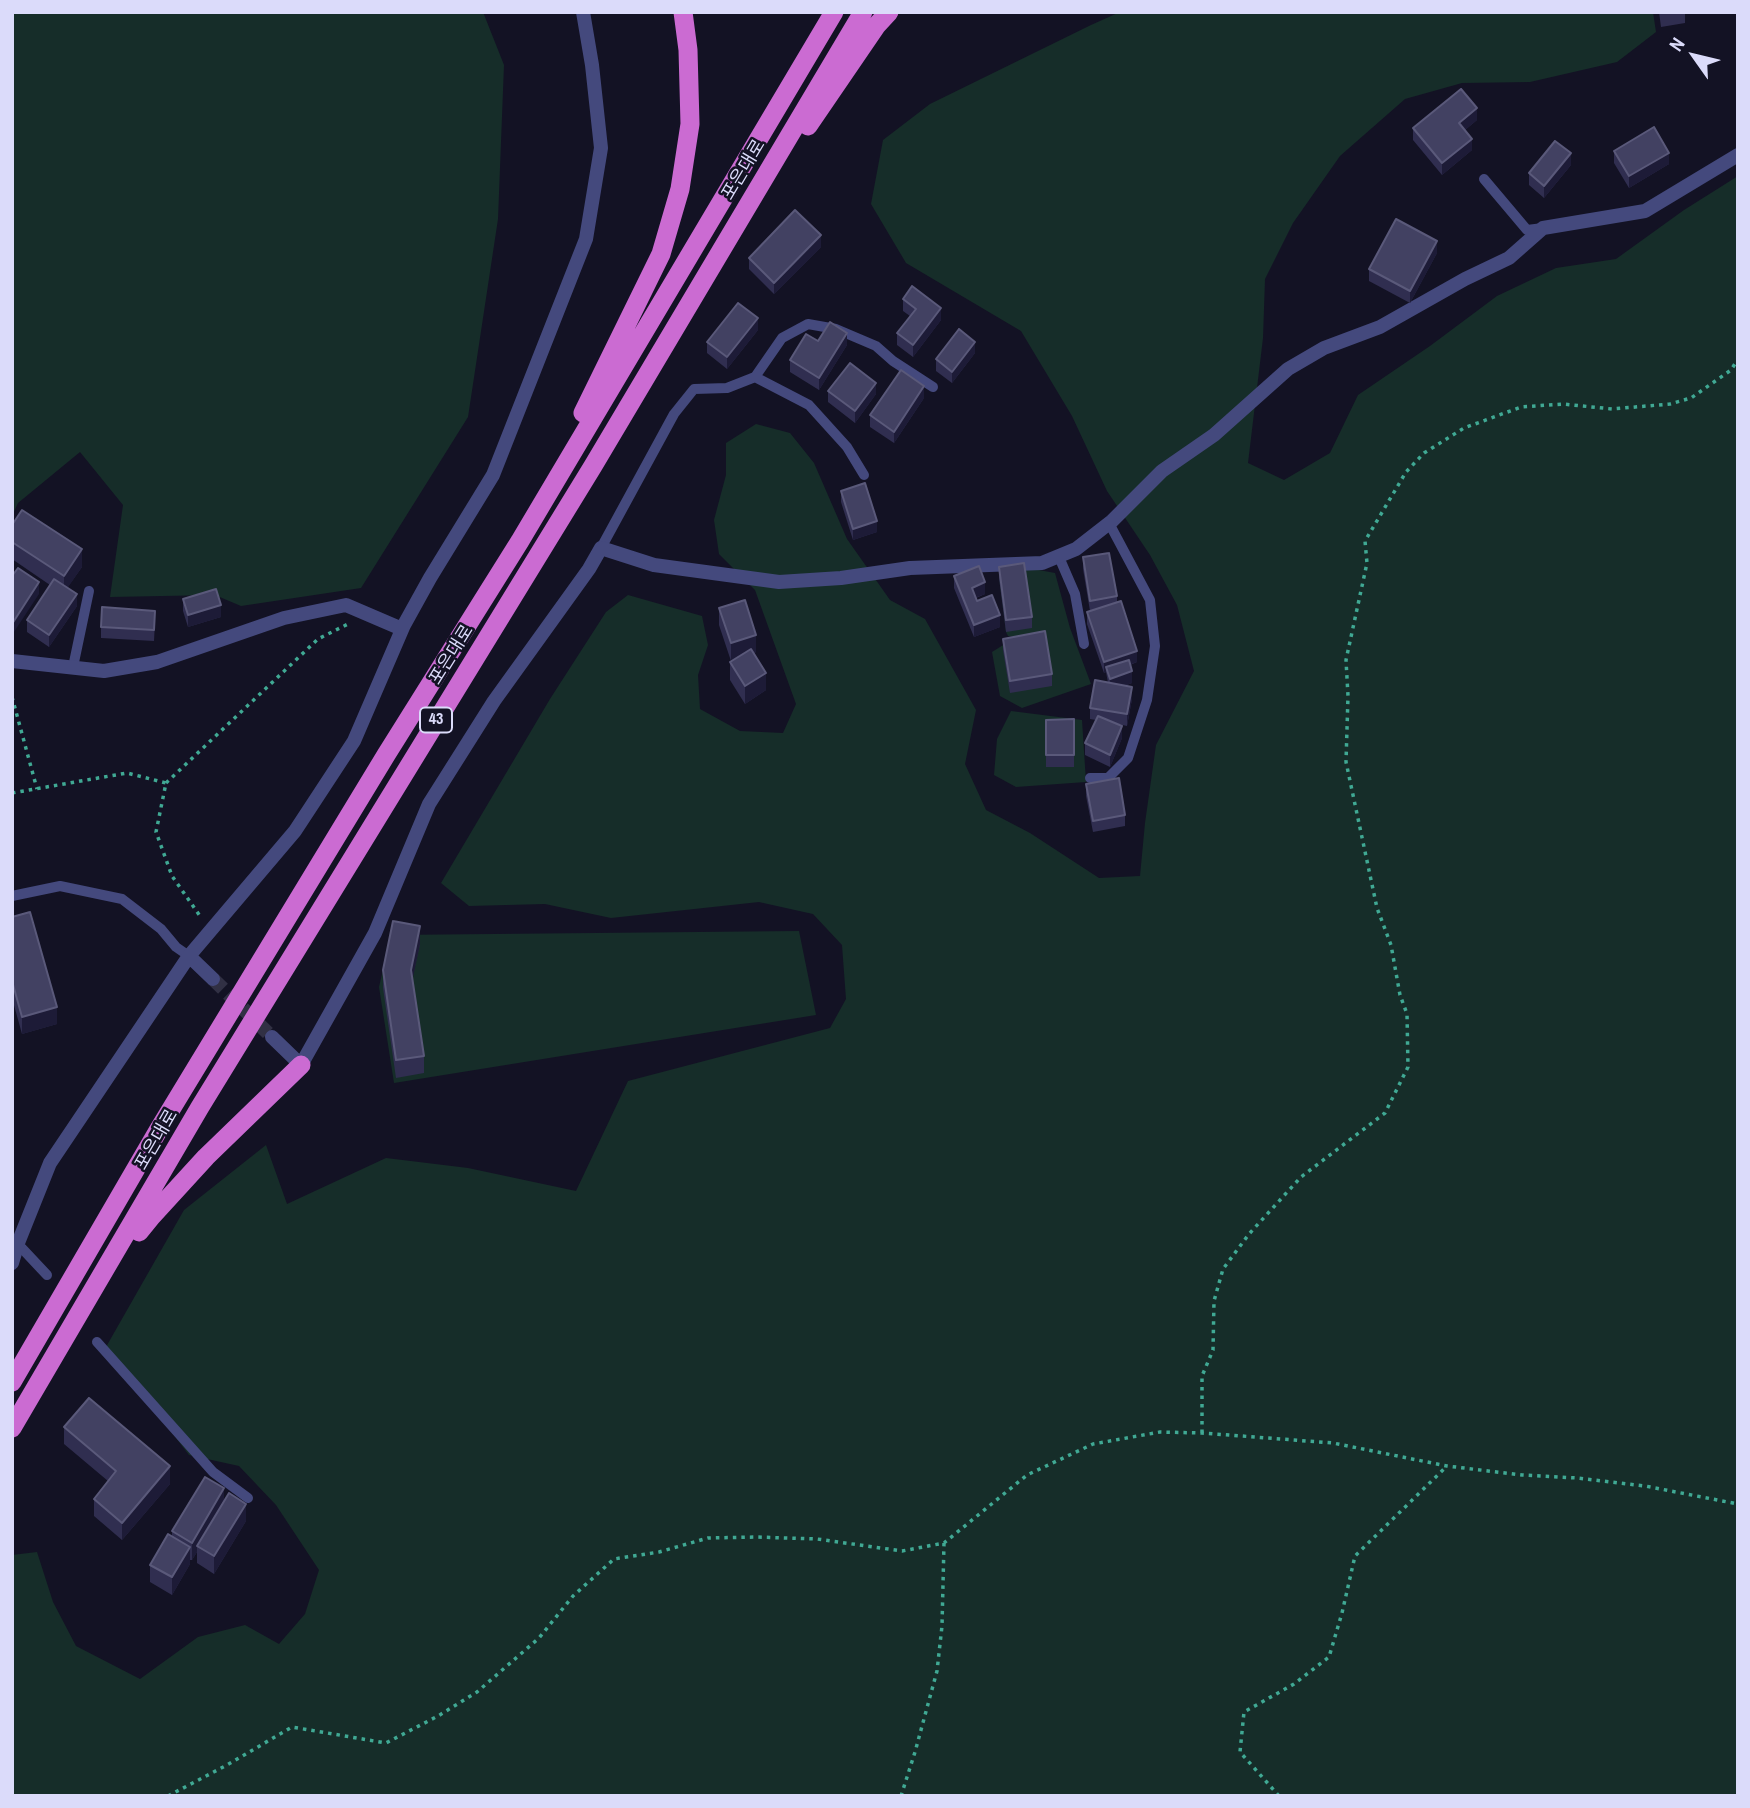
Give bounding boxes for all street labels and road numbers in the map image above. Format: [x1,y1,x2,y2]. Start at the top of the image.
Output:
street label: 포은대로 [718,136,770,204]
street label: 포은대로 [425,621,479,689]
road number: 43 [420,708,452,733]
street label: 포은대로 [131,1106,183,1174]

